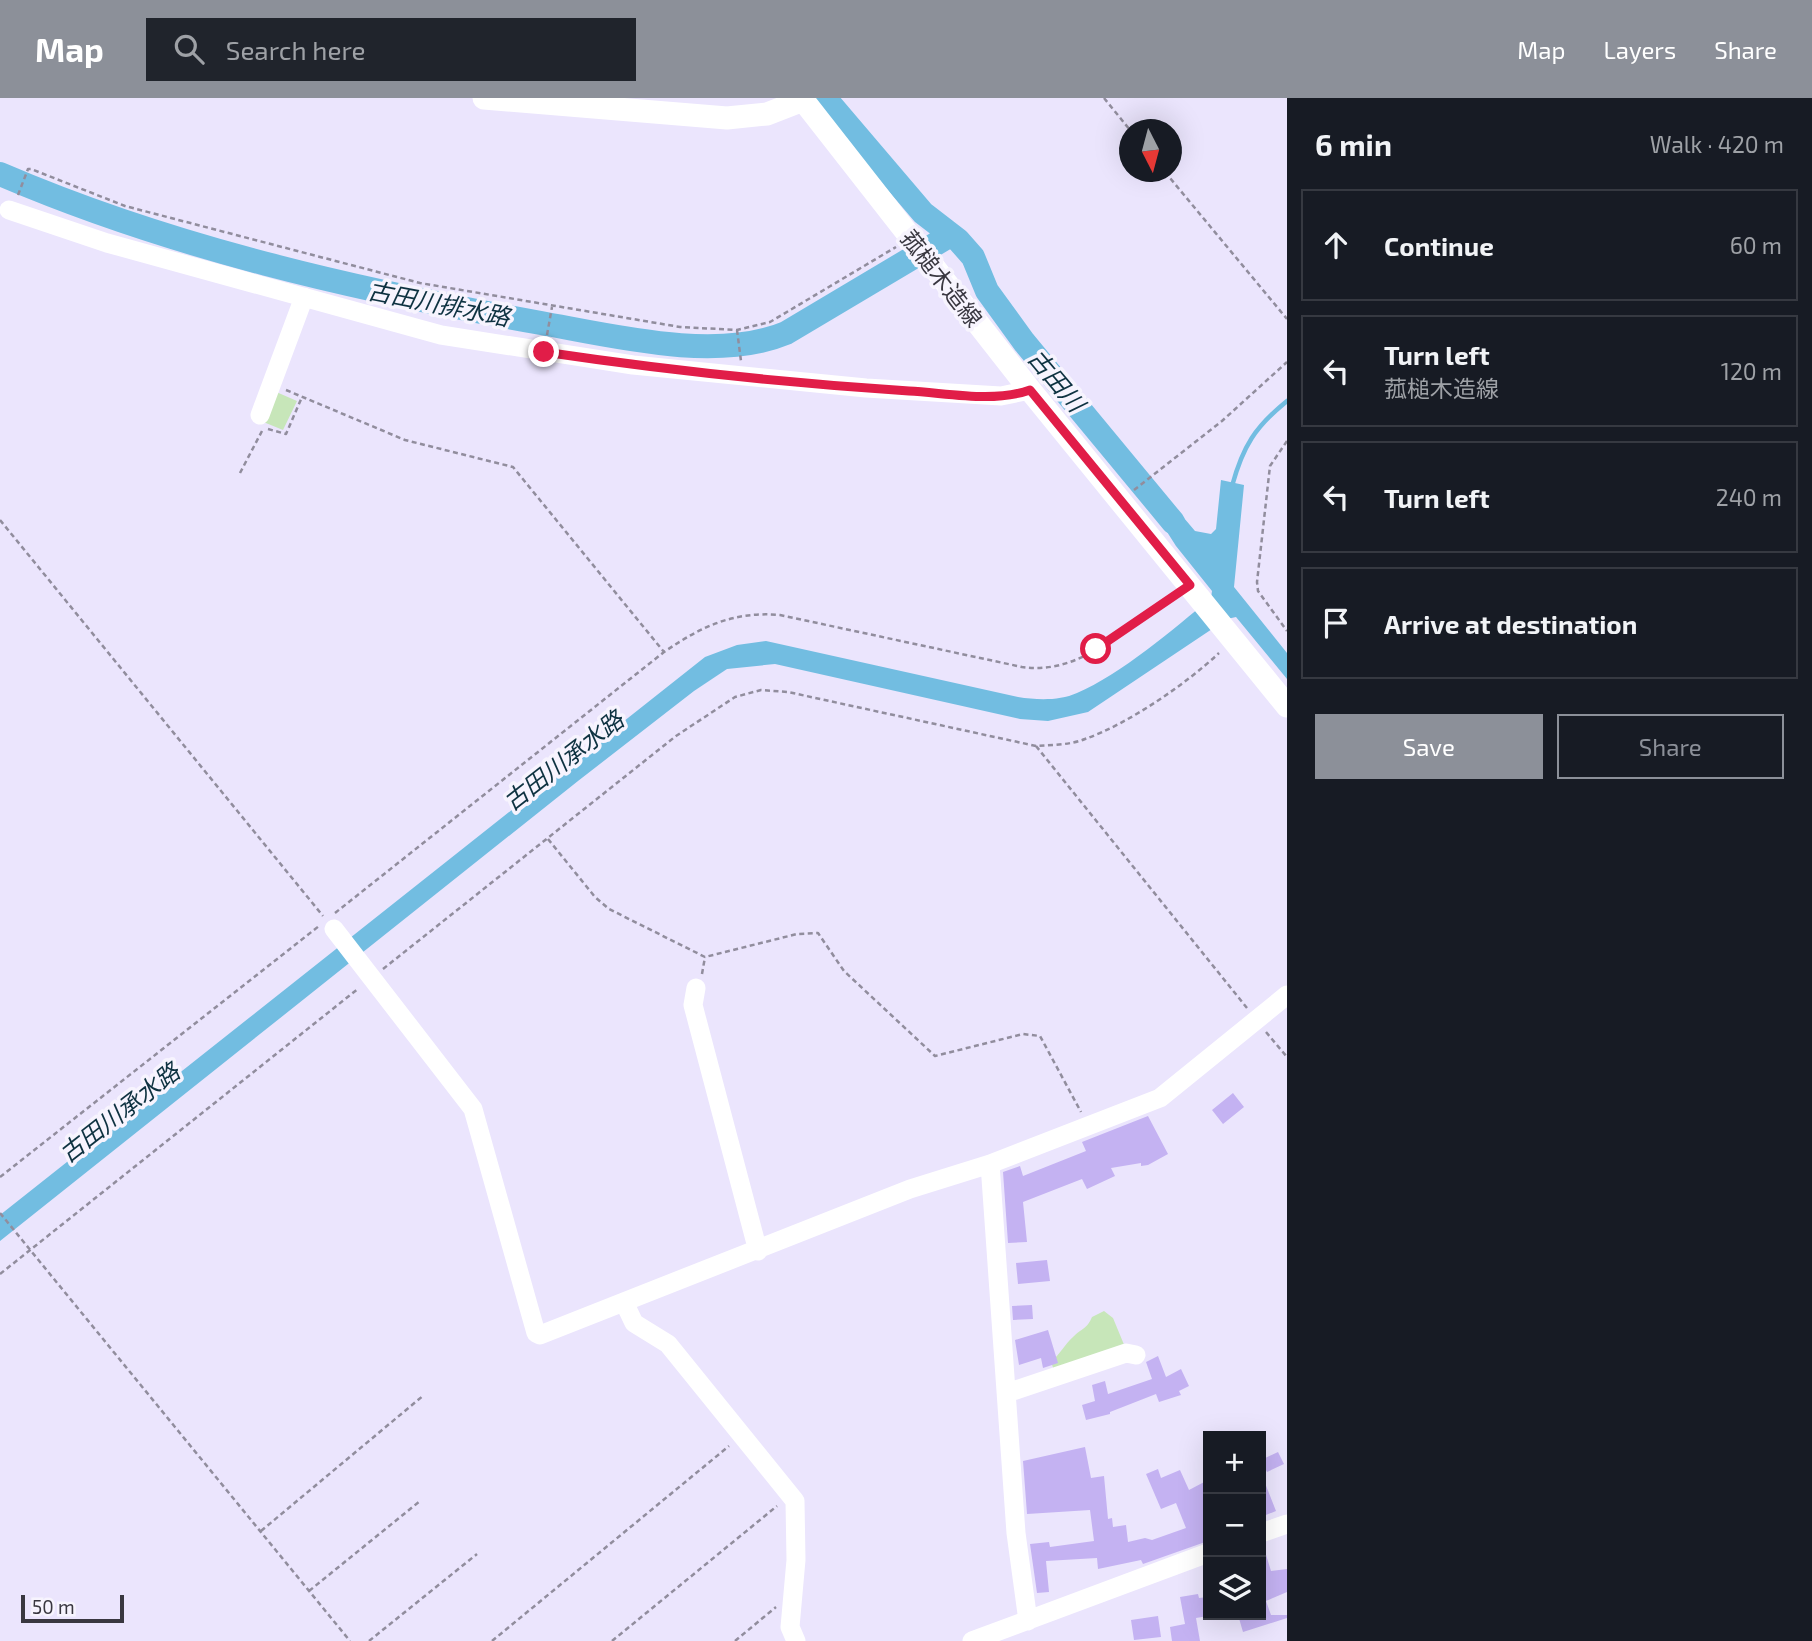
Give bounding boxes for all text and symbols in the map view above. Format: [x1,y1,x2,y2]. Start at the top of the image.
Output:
search box [146,18,636,81]
text: Map [35,29,104,69]
icon: search [170,30,208,68]
text: Search here [226,34,365,65]
text: Map [1517,35,1565,64]
text: Layers [1603,35,1676,64]
text: Share [1714,35,1777,64]
north arrow [1119,119,1182,182]
text: 6 min [1315,126,1392,162]
text: Walk · 420 m [1650,130,1784,158]
street label: 菰槌木造線 [896,224,988,332]
icon: ahead [1317,226,1355,264]
text: Continue [1384,230,1494,261]
text: 60 m [1730,231,1782,259]
water label: 古田川排水路 [366,275,514,331]
route end [528,336,559,367]
text: Turn left [1384,339,1490,370]
water label: 古田川 [1023,343,1093,419]
icon: left [1317,352,1355,390]
text: 120 m [1721,357,1782,385]
text: 菰槌木造線 [1384,374,1499,402]
icon: left [1317,478,1355,516]
text: Turn left [1384,482,1490,513]
text: 240 m [1716,483,1782,511]
icon: arrive [1317,604,1355,642]
text: Arrive at destination [1384,608,1637,639]
route start [1080,633,1111,664]
water label: 古田川承水路 [497,703,630,816]
button: Save [1315,714,1543,779]
button: Share [1557,714,1784,779]
water label: 古田川承水路 [53,1055,186,1168]
map controls [1203,1431,1266,1620]
button: + [1203,1431,1266,1494]
button: − [1203,1494,1266,1557]
button: layers [1203,1557,1266,1620]
scale bar [21,1592,124,1624]
text: 50 m [32,1595,75,1618]

